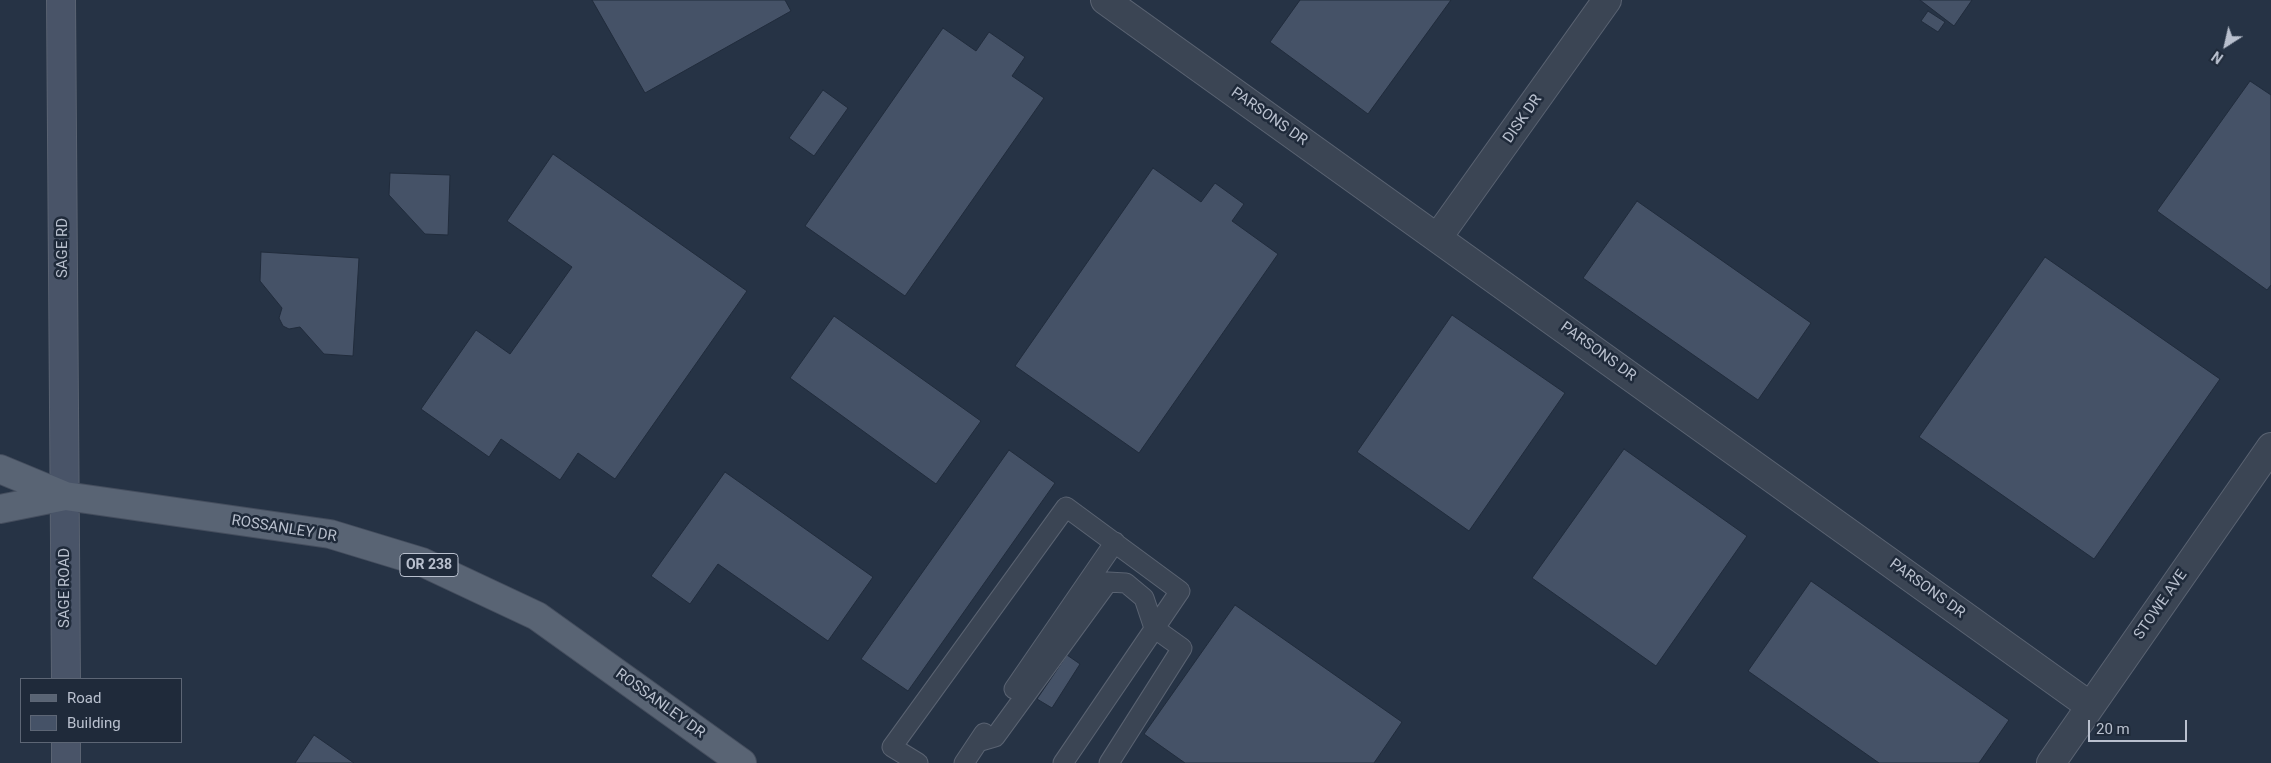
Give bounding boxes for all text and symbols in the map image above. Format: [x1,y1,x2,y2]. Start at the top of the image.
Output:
north arrow [2201,20,2251,70]
text: N [2209,48,2226,67]
street label: PARSONS DR [1227,84,1311,150]
street label: DISK DR [1500,91,1546,147]
street label: SAGE RD [54,218,72,278]
street label: PARSONS DR [1557,319,1639,385]
street label: ROSSANLEY DR [230,512,338,546]
street label: SAGE ROAD [56,548,74,628]
road number: OR 238 [400,554,458,576]
street label: PARSONS DR [1886,556,1968,622]
street label: STOWE AVE [2130,567,2192,643]
street label: ROSSANLEY DR [612,665,708,743]
legend [20,678,182,743]
text: Road [67,689,101,707]
scale bar [2091,710,2190,742]
text: Building [67,714,121,732]
text: 20 m [2096,720,2130,738]

